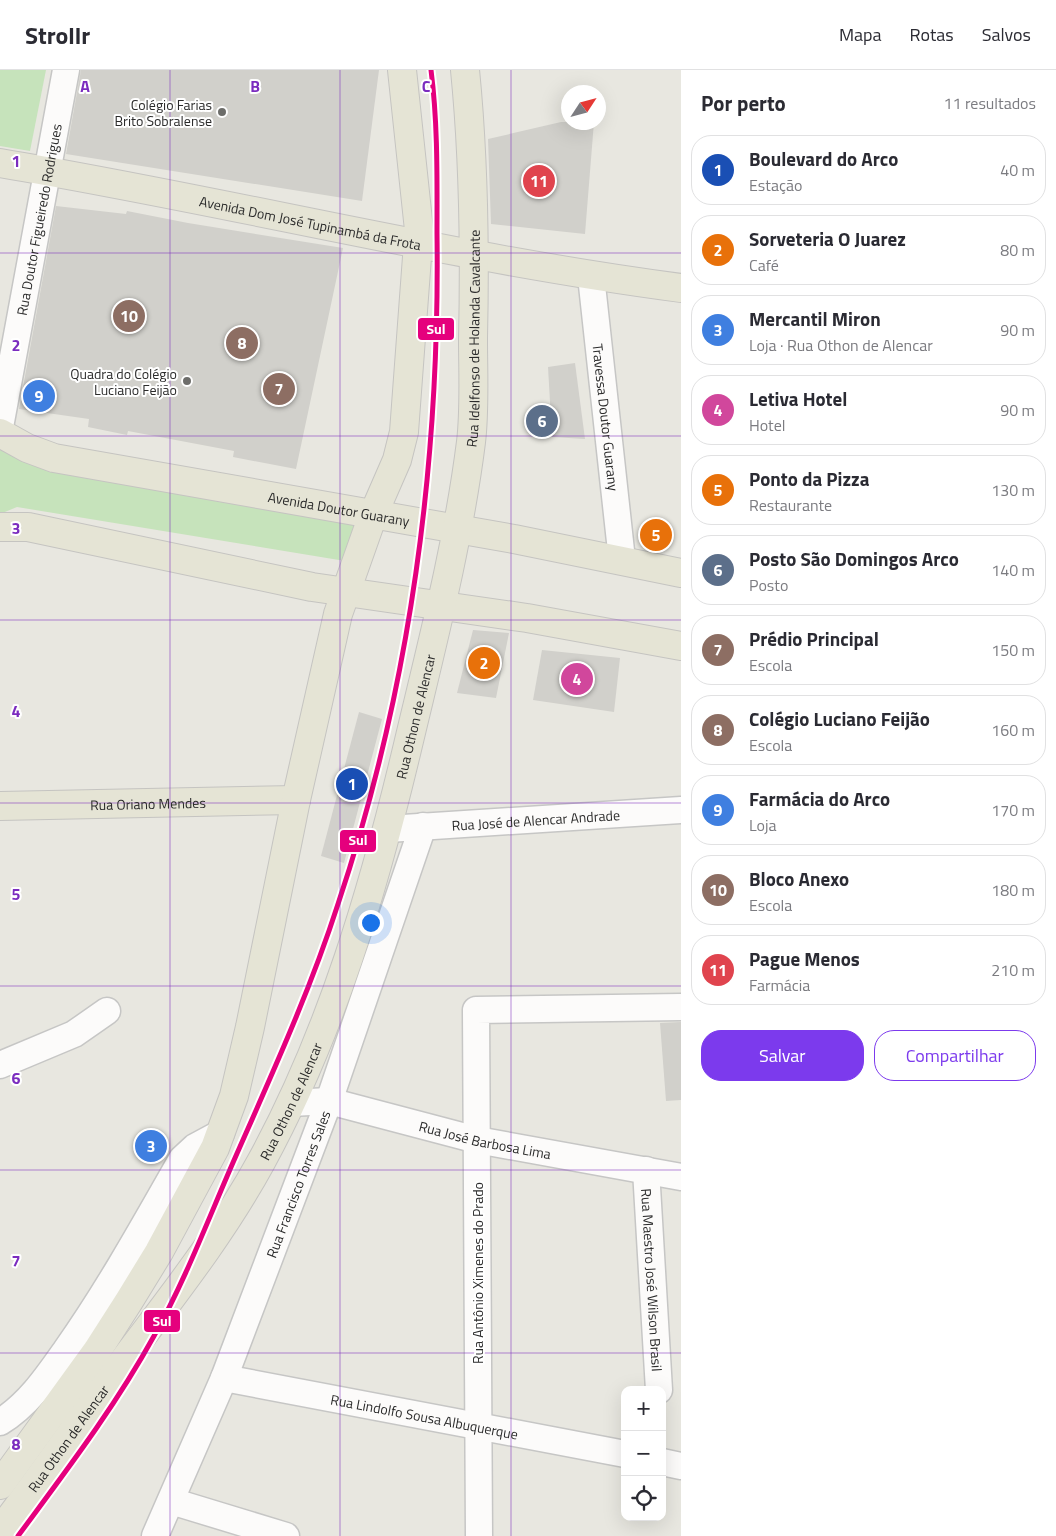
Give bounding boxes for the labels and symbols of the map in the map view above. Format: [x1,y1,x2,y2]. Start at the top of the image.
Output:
text: A [80,74,90,98]
text: B [250,74,260,98]
text: C [422,74,431,98]
north arrow [561,85,606,130]
place label: Colégio Farias Brito Sobralense [114,94,212,131]
marker: Colégio Farias Brito Sobralense [216,106,228,118]
street label: Rua Doutor Figueiredo Rodrigues [10,122,66,317]
text: 1 [12,149,20,173]
pin: 11 [523,162,555,200]
street label: Avenida Dom José Tupinambá da Frota [198,190,423,255]
street label: Rua Idelfonso de Holanda Cavalcante [460,230,484,448]
pin: 10 [113,297,145,335]
line badge: Sul [417,317,455,341]
text: Sul [426,318,446,339]
pin: 8 [226,324,258,362]
text: 2 [12,333,20,357]
street label: Travessa Doutor Guarany [588,342,625,492]
place label: Quadra do Colégio Luciano Feijão [70,363,177,400]
pin: 7 [263,370,295,408]
marker: Quadra do Colégio Luciano Feijão [181,375,193,387]
pin: 9 [23,377,55,415]
pin: 6 [526,402,558,440]
street label: Avenida Doutor Guarany [267,485,412,531]
text: 3 [12,516,20,540]
pin: 5 [640,516,672,554]
pin: 2 [468,644,500,682]
street label: Rua Othon de Alencar [390,652,440,781]
pin: 4 [561,660,593,698]
text: 4 [12,699,21,723]
pin: 1 [336,765,368,803]
street label: Rua Oriano Mendes [90,791,206,815]
street label: Rua José de Alencar Andrade [451,803,621,835]
line badge: Sul [339,829,377,853]
text: Sul [348,829,368,850]
text: 5 [12,882,21,906]
your location [358,910,384,936]
street label: Rua Othon de Alencar [254,1039,327,1163]
text: 6 [12,1066,21,1090]
street label: Rua Francisco Torres Sales [260,1107,335,1261]
street label: Rua José Barbosa Lima [417,1115,553,1164]
pin: 3 [135,1127,167,1165]
street label: Rua Antônio Ximenes do Prado [467,1182,488,1364]
street label: Rua Maestro José Wilson Brasil [637,1188,668,1372]
text: 7 [12,1249,20,1273]
line badge: Sul [143,1309,181,1333]
text: Sul [152,1310,172,1331]
street label: Rua Othon de Alencar [22,1380,114,1496]
street label: Rua Lindolfo Sousa Albuquerque [329,1388,520,1444]
text: 8 [12,1432,21,1456]

